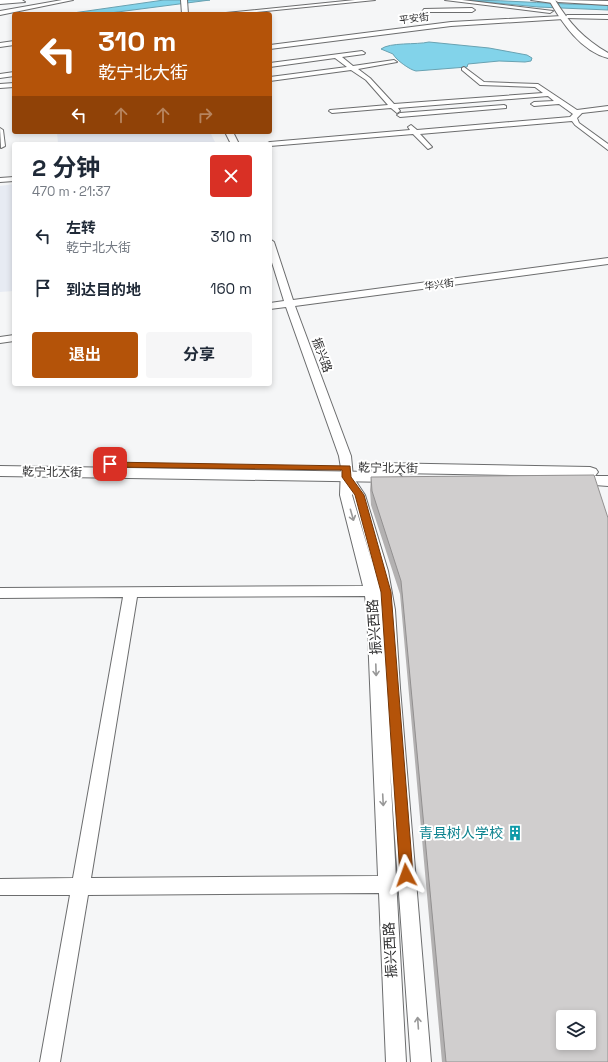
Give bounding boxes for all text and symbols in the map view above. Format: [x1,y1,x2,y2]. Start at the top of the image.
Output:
street label: 平安街 [398,10,430,27]
text: 310 m [98,23,176,59]
icon: left [32,28,84,80]
text: 乾宁北大街 [98,61,188,84]
icon: left [68,104,90,126]
icon: ahead [110,104,132,126]
icon: ahead [152,104,174,126]
icon: right [194,104,216,126]
text: 2 分钟 [32,152,100,183]
button: close [210,155,252,197]
text: 470 m · 21:37 [32,183,111,200]
text: 左转 [66,218,96,237]
icon: left [32,225,54,247]
text: 310 m [211,227,252,246]
text: 乾宁北大街 [66,239,131,256]
street label: 华兴街 [423,276,455,293]
icon: arrive [32,277,54,299]
text: 160 m [210,279,252,298]
text: 到达目的地 [66,280,141,299]
button: 退出 [32,332,138,378]
button: 分享 [146,332,252,378]
street label: 振兴路 [308,335,336,375]
pin [93,447,127,481]
icon: arrive [99,453,121,475]
street label: 乾宁北大街 [358,459,418,477]
street label: 乾宁北大街 [22,463,82,481]
one-way arrow [348,508,356,521]
street label: 振兴西路 [363,598,385,656]
one-way arrow [373,663,380,676]
one-way arrow [379,793,386,806]
place label: 青县树人学校 [419,824,503,842]
building icon: 青县树人学校 [506,824,524,842]
position arrow [385,854,427,896]
street label: 振兴西路 [380,922,400,978]
map controls [556,1010,596,1050]
button: layers [556,1010,596,1050]
one-way arrow [414,1017,421,1030]

